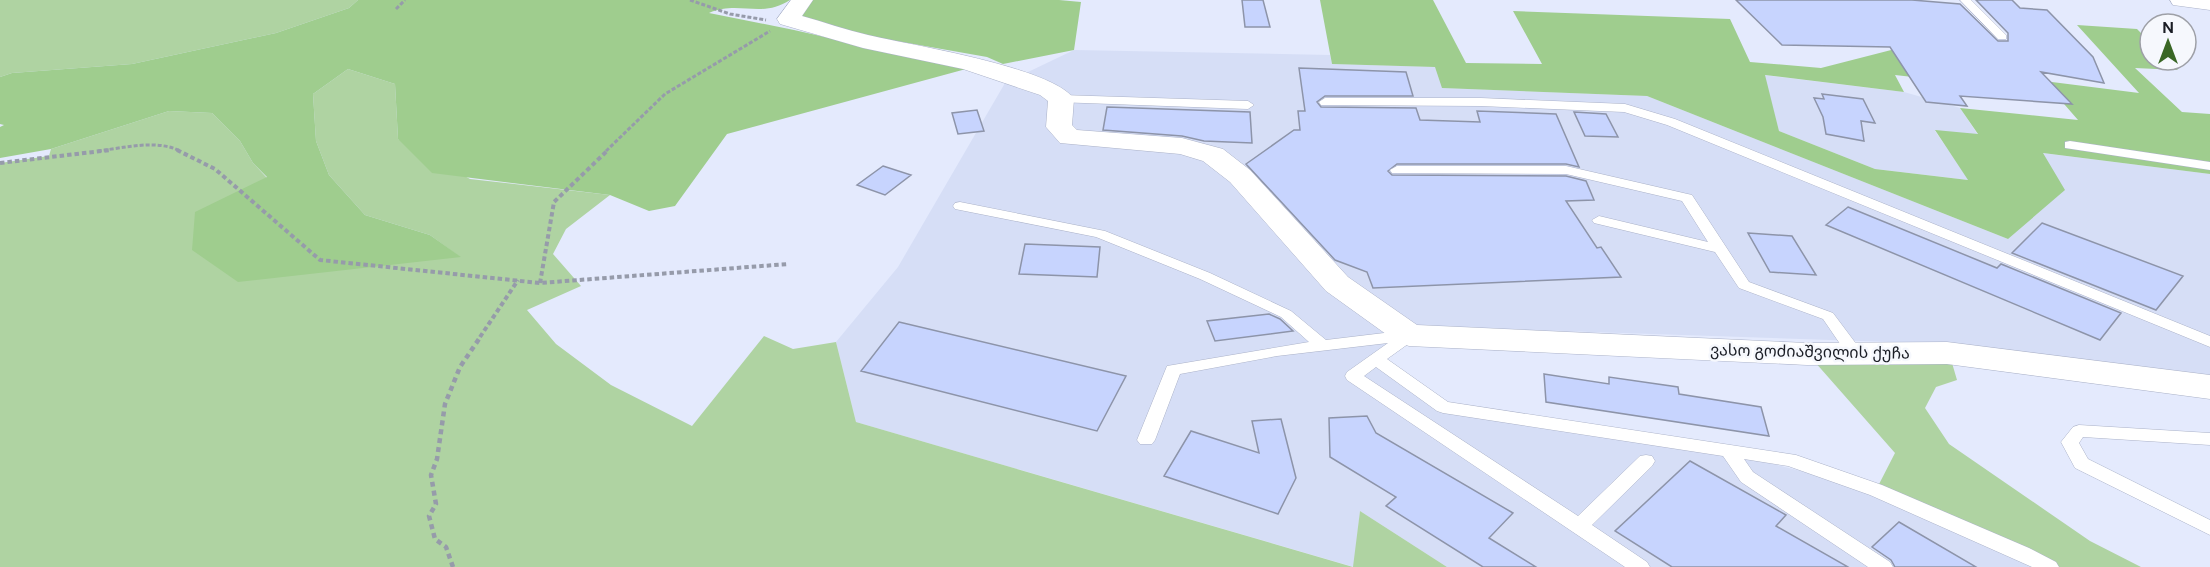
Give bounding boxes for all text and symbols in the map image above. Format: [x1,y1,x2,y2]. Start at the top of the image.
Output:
north arrow [2138,12,2198,72]
text: N [2162,17,2174,38]
street label: ვასო გოძიაშვილის ქუჩა [1710,339,1910,364]

